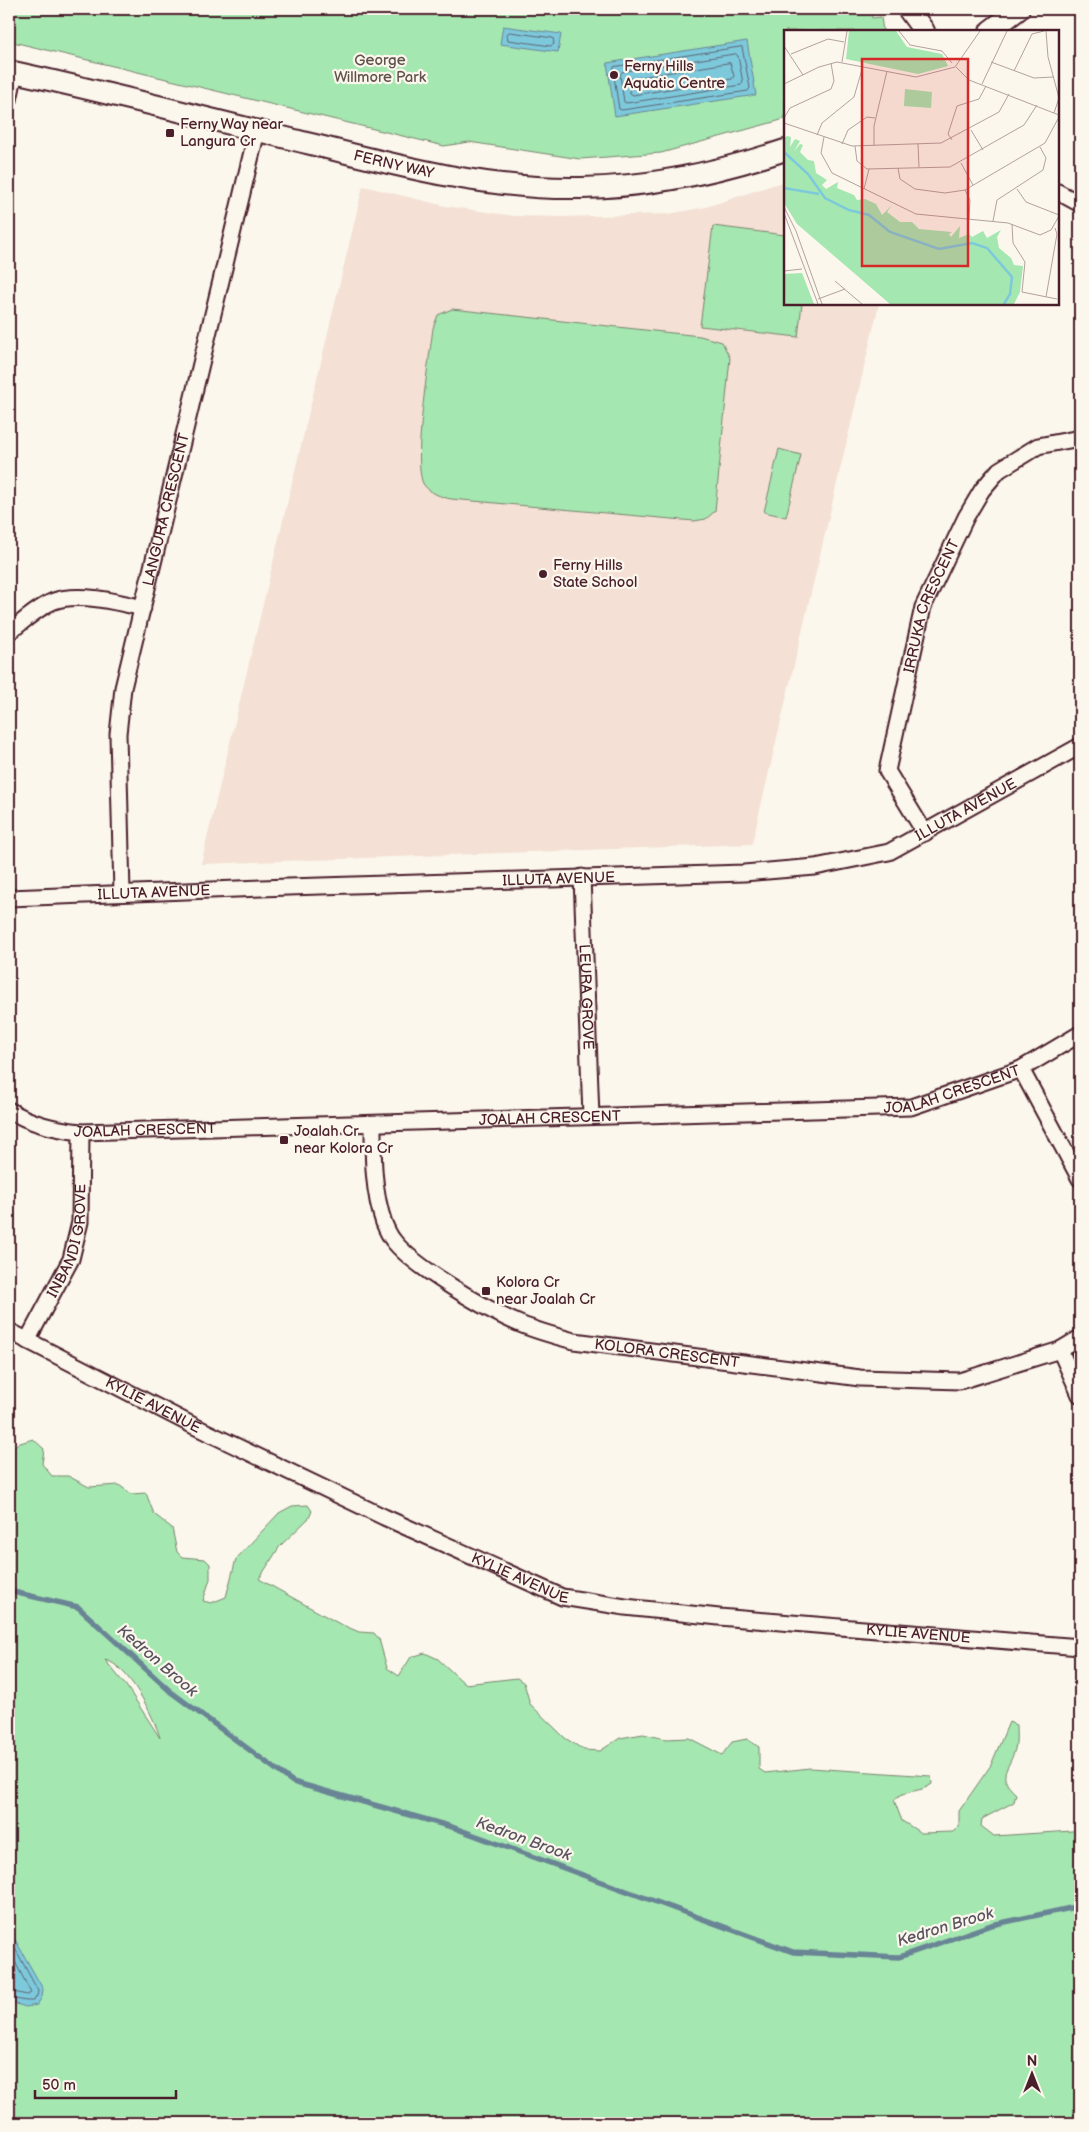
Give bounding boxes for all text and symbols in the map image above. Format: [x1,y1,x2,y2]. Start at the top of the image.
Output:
inset map [784,30,1059,305]
park label: George Willmore Park [334,51,427,87]
place label: Ferny Hills Aquatic Centre [624,57,725,93]
marker: Ferny Hills Aquatic Centre [608,69,620,81]
place label: Ferny Way near Langura Cr [180,115,284,151]
marker: Ferny Way near Langura Cr [164,127,176,139]
street label: FERNY WAY [351,146,436,183]
street label: LANGURA CRESCENT [139,431,194,588]
street label: IRRUKA CRESCENT [900,536,964,675]
place label: Ferny Hills State School [553,556,637,592]
marker: Ferny Hills State School [537,568,549,580]
street label: ILLUTA AVENUE [912,774,1020,846]
street label: ILLUTA AVENUE [502,868,615,890]
street label: ILLUTA AVENUE [97,881,211,905]
street label: LEURA GROVE [575,944,598,1050]
street label: JOALAH CRESCENT [883,1061,1023,1118]
street label: JOALAH CRESCENT [479,1107,621,1130]
street label: JOALAH CRESCENT [73,1119,216,1142]
place label: Joalah Cr near Kolora Cr [294,1122,393,1158]
marker: Joalah Cr near Kolora Cr [278,1134,290,1146]
street label: INBANDI GROVE [43,1184,90,1301]
place label: Kolora Cr near Joalah Cr [496,1273,596,1309]
marker: Kolora Cr near Joalah Cr [480,1285,492,1297]
street label: KOLORA CRESCENT [593,1335,740,1372]
street label: KYLIE AVENUE [102,1373,204,1438]
street label: KYLIE AVENUE [468,1549,570,1608]
street label: KYLIE AVENUE [865,1620,971,1648]
water label: Kedron Brook [113,1621,202,1702]
water label: Kedron Brook [473,1813,575,1866]
water label: Kedron Brook [895,1903,997,1951]
north arrow [1006,2050,1056,2100]
text: N [1027,2053,1037,2070]
scale bar [35,2067,176,2099]
text: 50 m [42,2076,76,2095]

